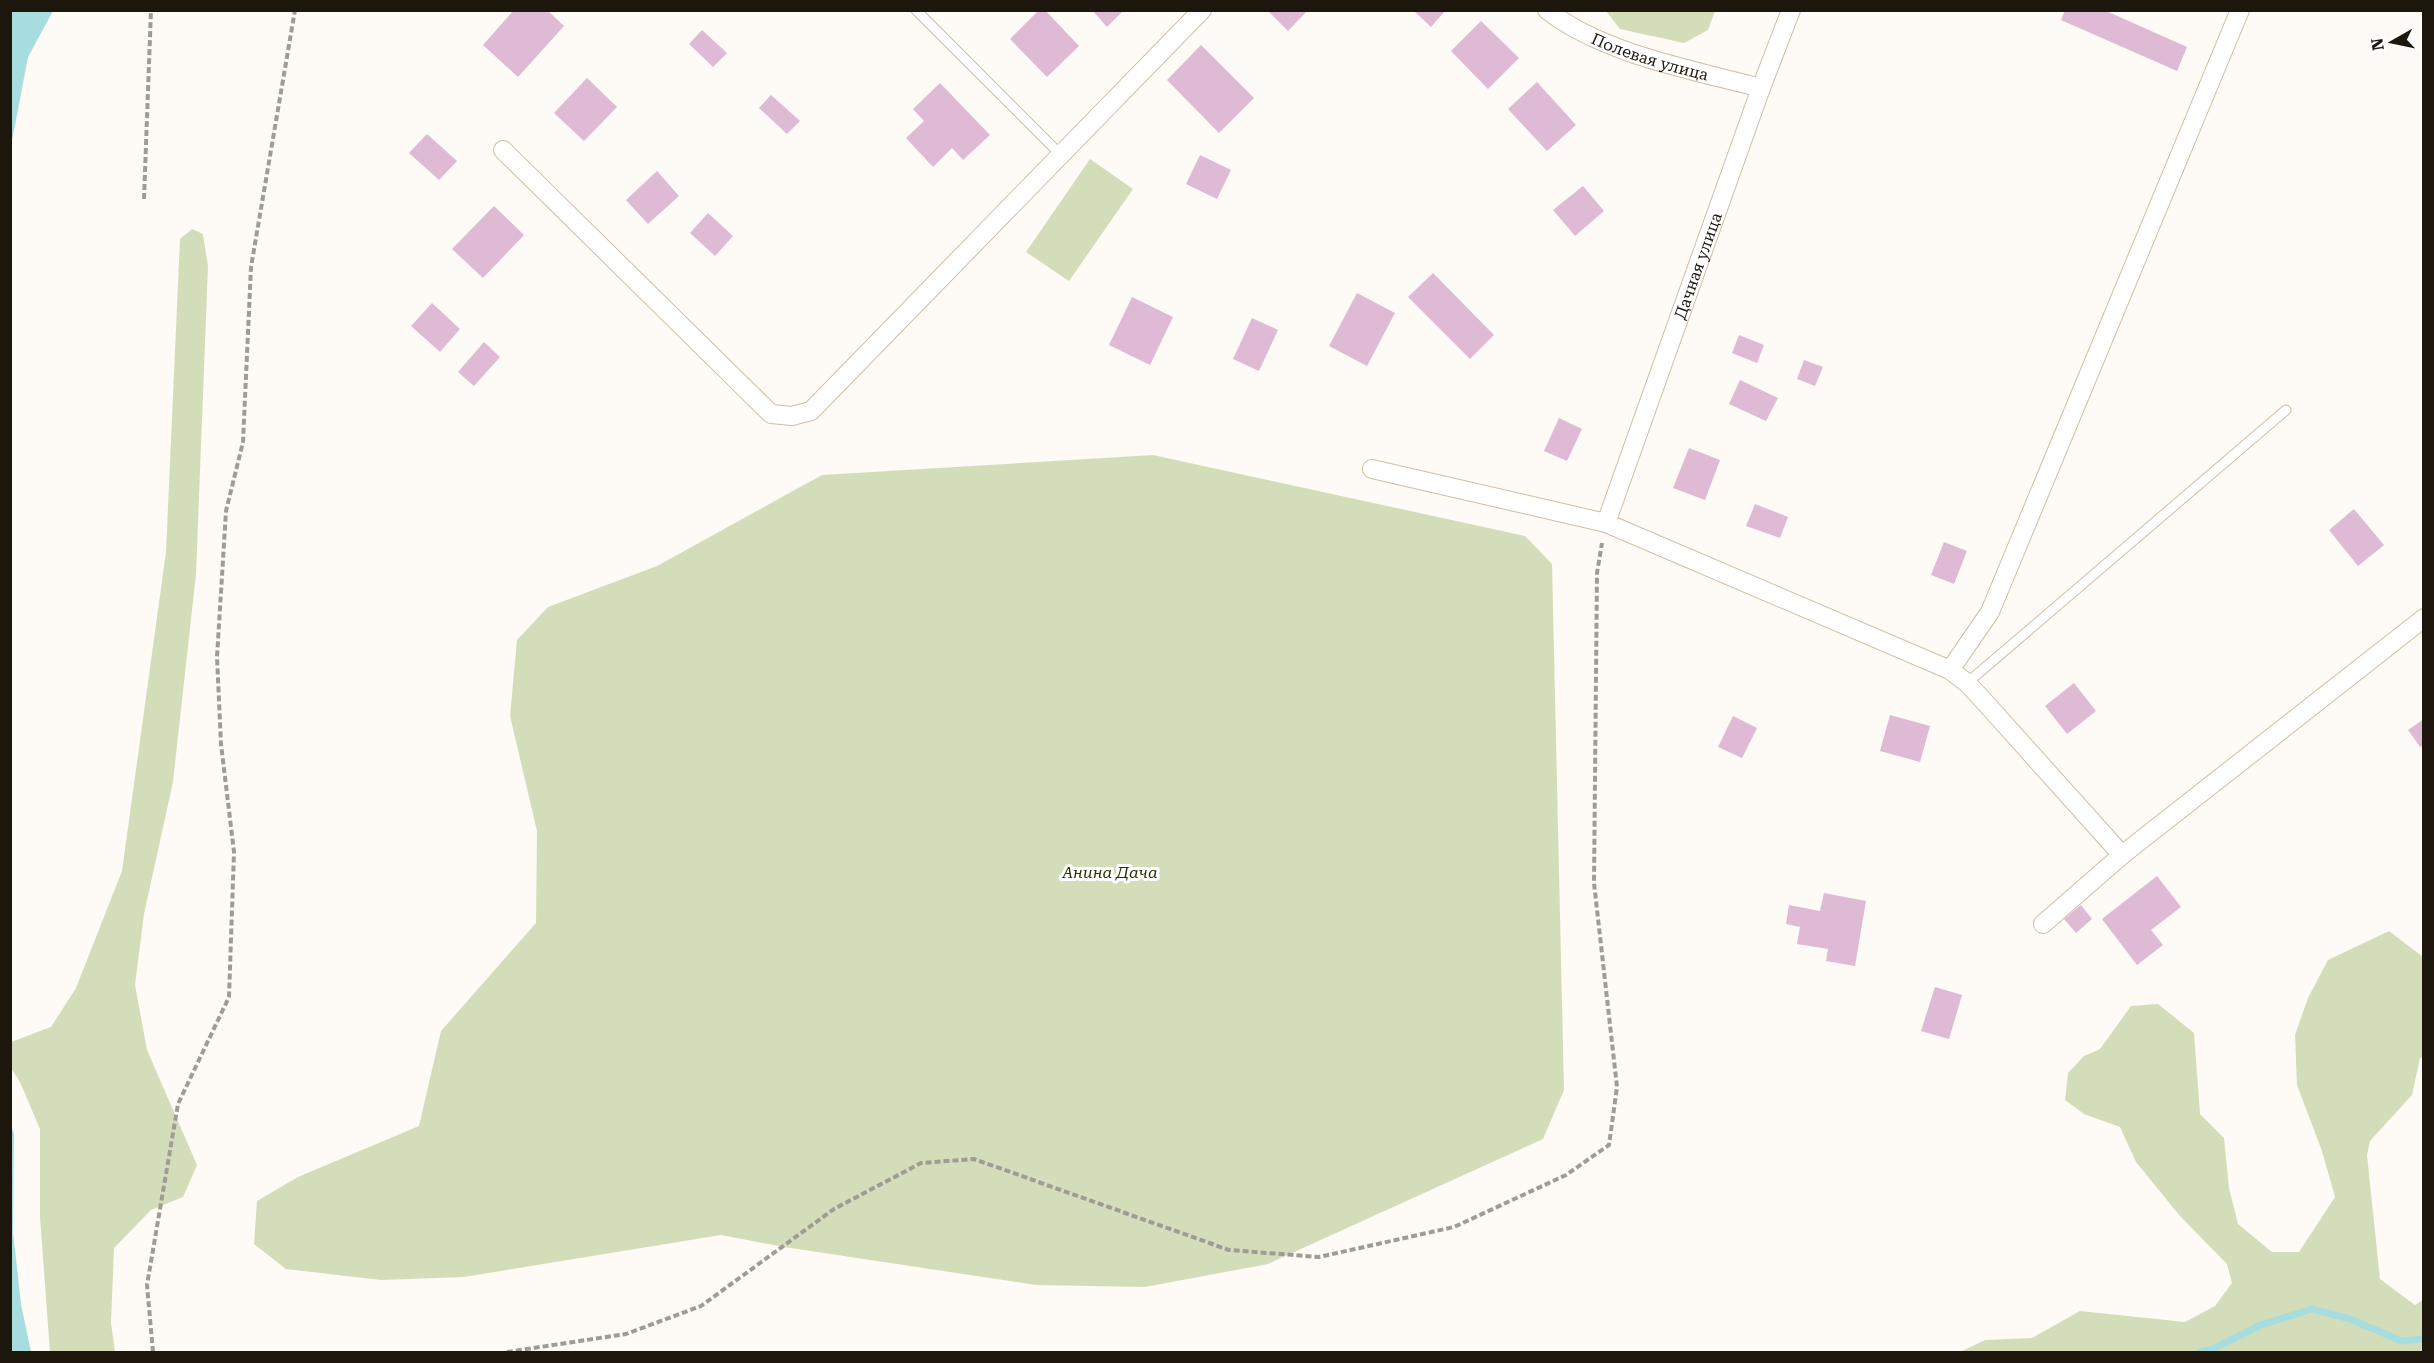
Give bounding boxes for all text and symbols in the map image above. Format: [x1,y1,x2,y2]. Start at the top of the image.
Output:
north arrow [2362,12,2422,72]
street label: Полевая улица [1589,29,1711,84]
text: N [2367,37,2388,52]
street label: Дачная улица [1670,210,1725,322]
park label: Анина Дача [1061,863,1158,882]

